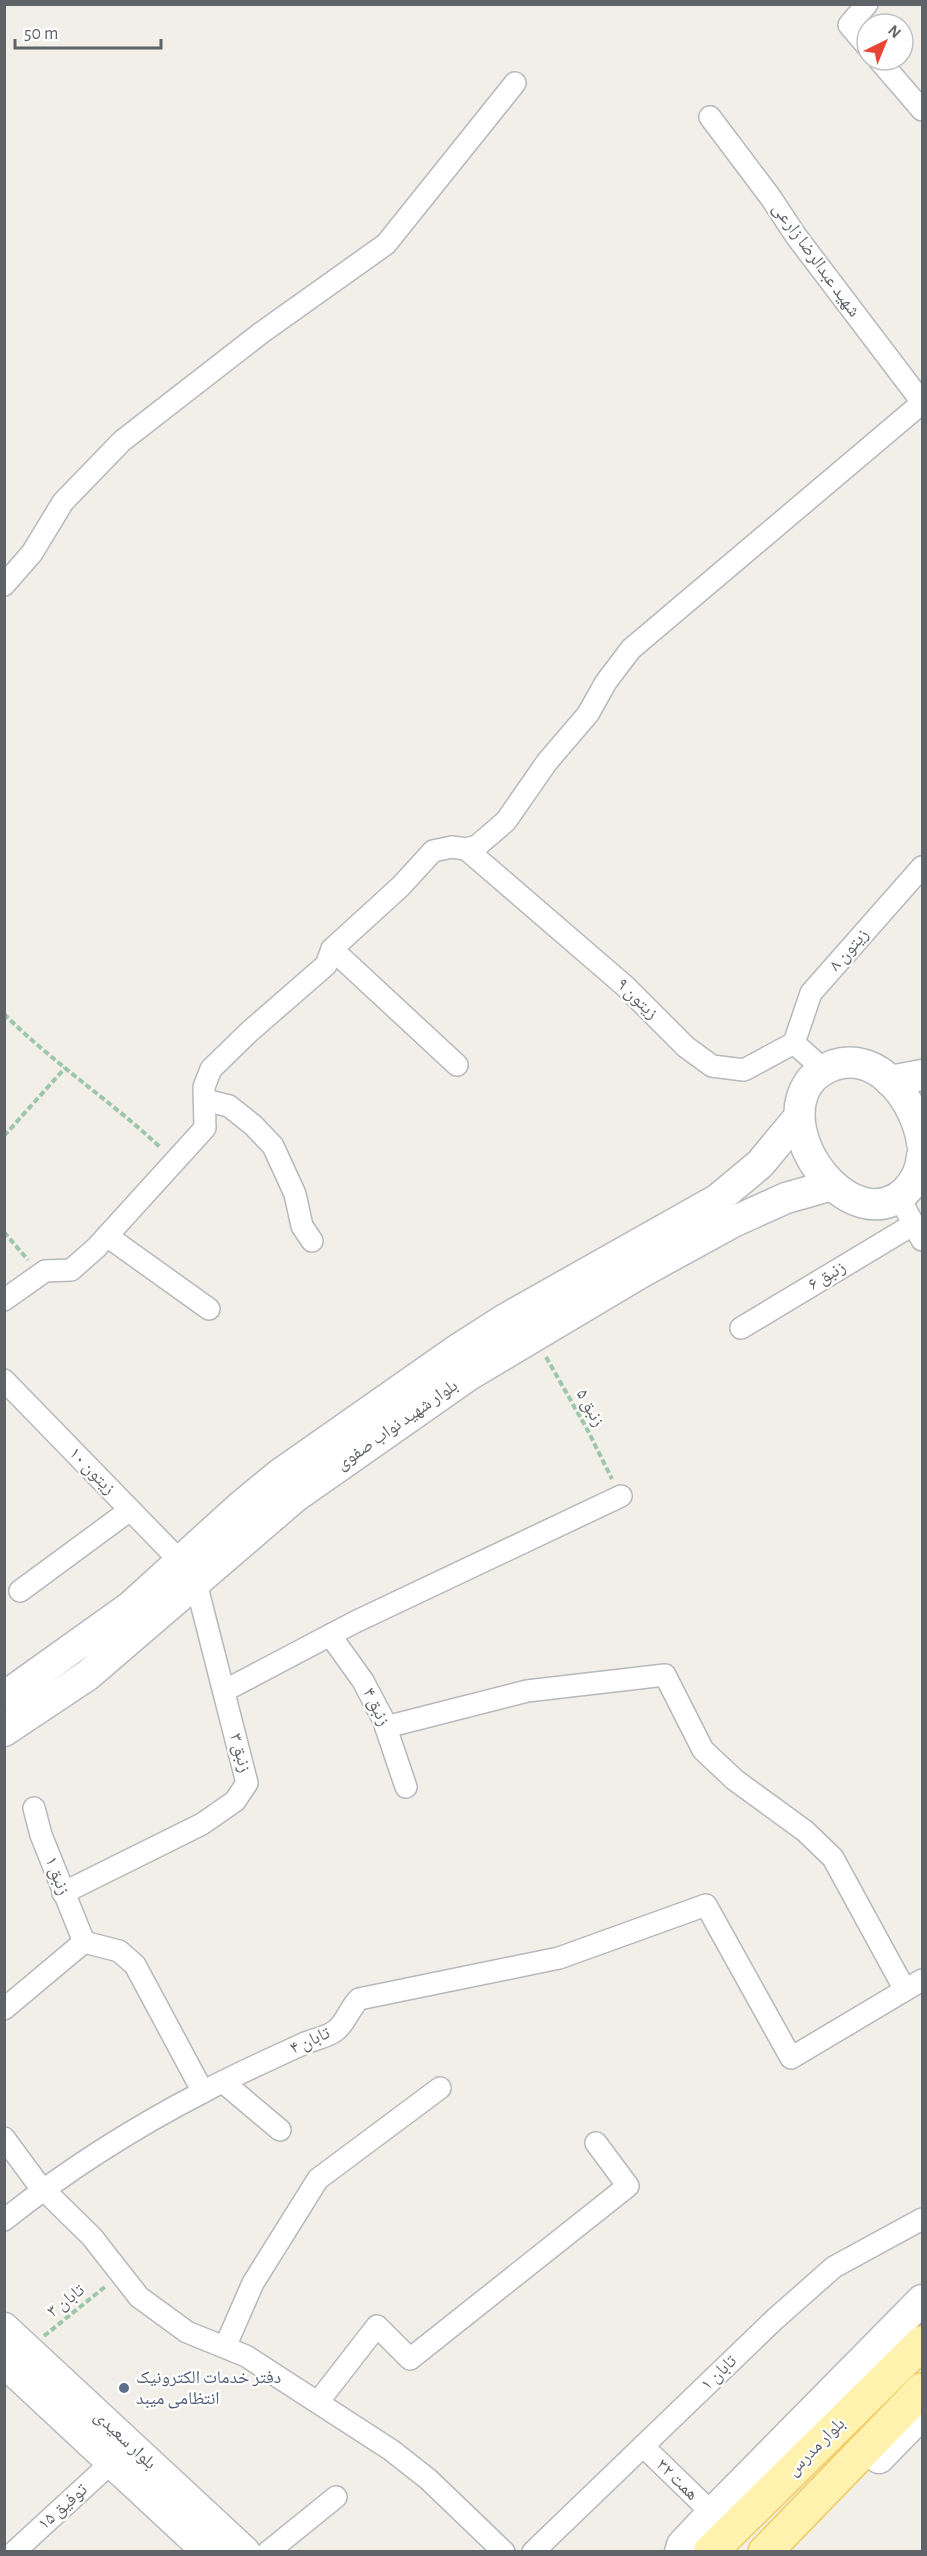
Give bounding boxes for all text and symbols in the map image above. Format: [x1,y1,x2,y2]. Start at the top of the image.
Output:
scale bar [15,12,160,50]
north arrow [855,12,915,72]
text: N [885,22,904,41]
text: 50 m [24,25,58,43]
street label: شهید عبدالرضا زارعی [768,200,863,321]
street label: زیتون ۸ [826,925,873,975]
street label: زیتون ۹ [612,975,661,1023]
street label: زنبق ۶ [805,1258,849,1295]
street label: بلوار شهید نواب صفوی [333,1376,462,1474]
street label: زنبق ۵ [572,1386,608,1430]
street label: زیتون ۱۰ [65,1444,119,1499]
street label: زنبق ۴ [358,1685,393,1729]
street label: زنبق ۳ [225,1731,254,1775]
street label: زنبق ۱ [41,1854,73,1898]
street label: تابان ۴ [287,2024,333,2059]
street label: تابان ۳ [44,2281,89,2322]
street label: تابان ۱ [698,2352,741,2395]
place label: دفتر خدمات الکترونیک انتظامی میبد [136,2369,281,2409]
marker: دفتر خدمات الکترونیک انتظامی میبد [117,2381,131,2395]
street label: بلوار سعیدی [90,2407,159,2474]
street label: بلوار مدرس [784,2414,849,2480]
street label: همت ۳۲ [653,2456,701,2504]
street label: توفیق ۱۵ [35,2480,92,2534]

